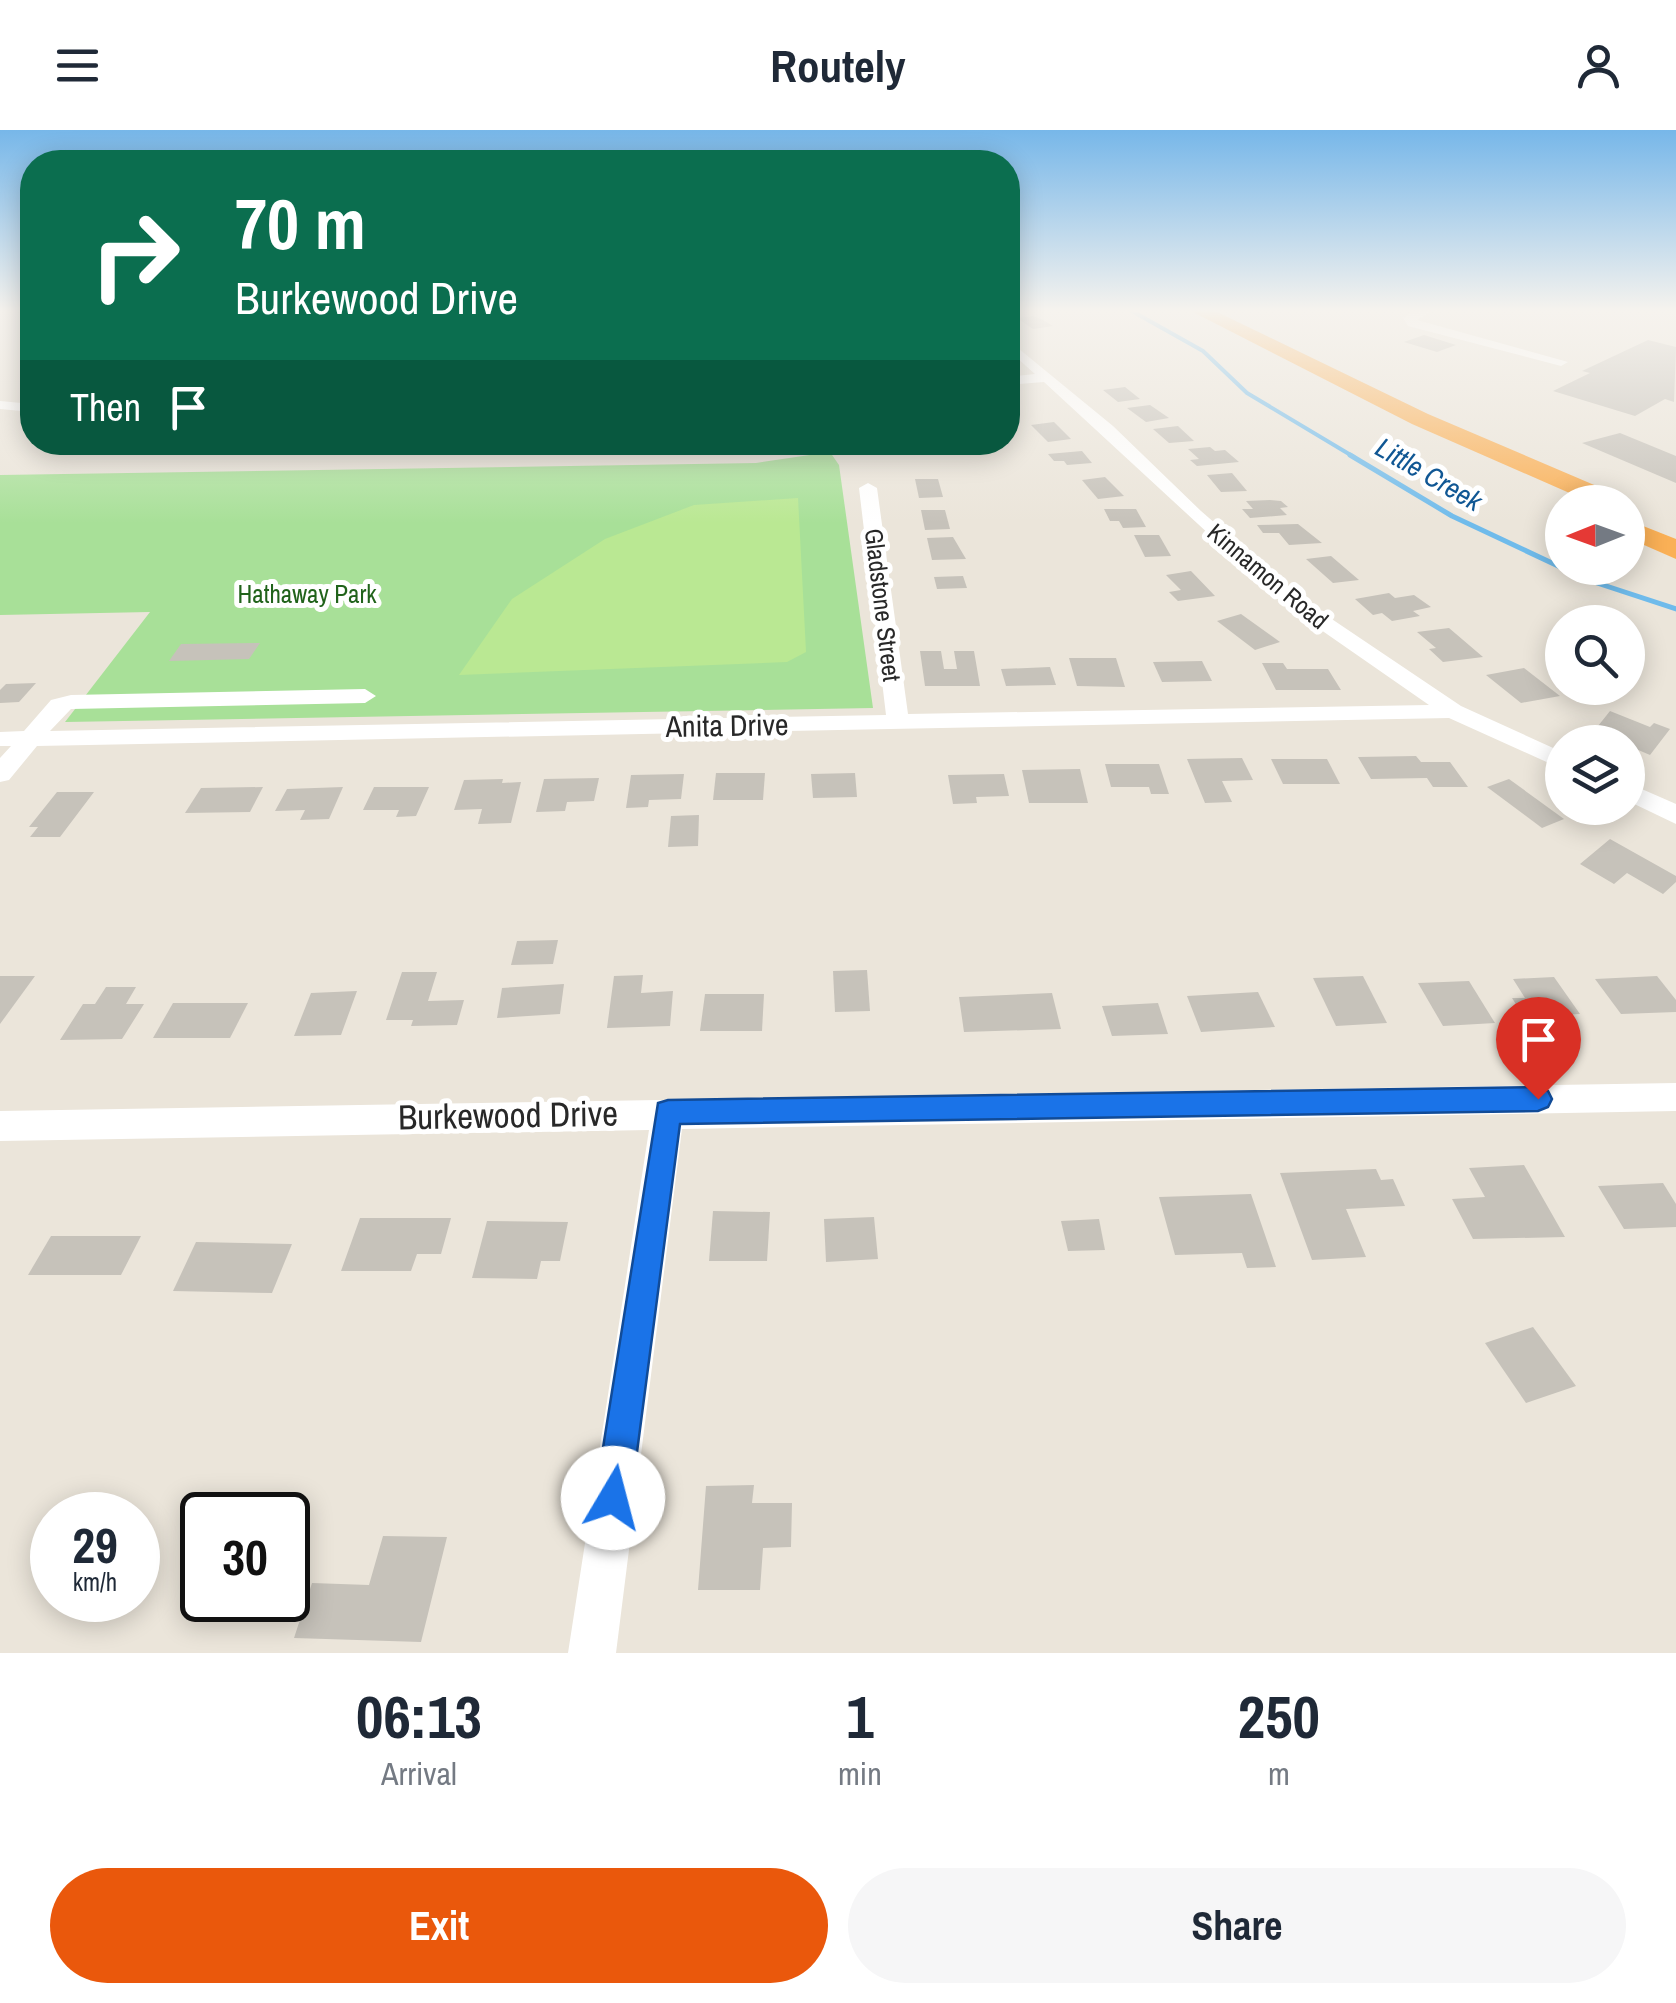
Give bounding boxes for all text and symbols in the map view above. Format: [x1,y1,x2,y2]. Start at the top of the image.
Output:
text: Routely [770,35,906,96]
icon: menu [50,38,105,93]
icon: person [1571,38,1626,93]
text: 70 m [235,177,366,271]
icon: right [70,190,200,320]
text: Burkewood Drive [235,267,518,328]
icon: arrive [161,380,216,435]
text: Then [70,382,141,433]
water label: Little Creek [1369,428,1491,521]
north arrow [1545,485,1645,585]
map controls [1545,485,1645,825]
street label: Kinnamon Road [1200,515,1336,637]
street label: Gladstone Street [857,527,909,684]
park label: Hathaway Park [237,577,377,611]
button: search [1545,605,1645,705]
street label: Anita Drive [664,704,789,746]
button: layers [1545,725,1645,825]
pin [1496,997,1581,1100]
icon: arrive [1511,1012,1566,1067]
street label: Burkewood Drive [398,1090,618,1140]
position arrow [561,1446,665,1550]
speed limit sign: 30 [180,1492,310,1622]
text: 29 [72,1511,118,1579]
text: km/h [73,1565,117,1599]
text: 06:13 [356,1676,482,1757]
text: 1 [846,1676,874,1757]
text: 250 [1238,1676,1320,1757]
text: Arrival [381,1752,457,1795]
text: min [838,1752,882,1795]
text: m [1268,1752,1290,1795]
button: Exit [50,1868,828,1983]
button: Share [848,1868,1626,1983]

